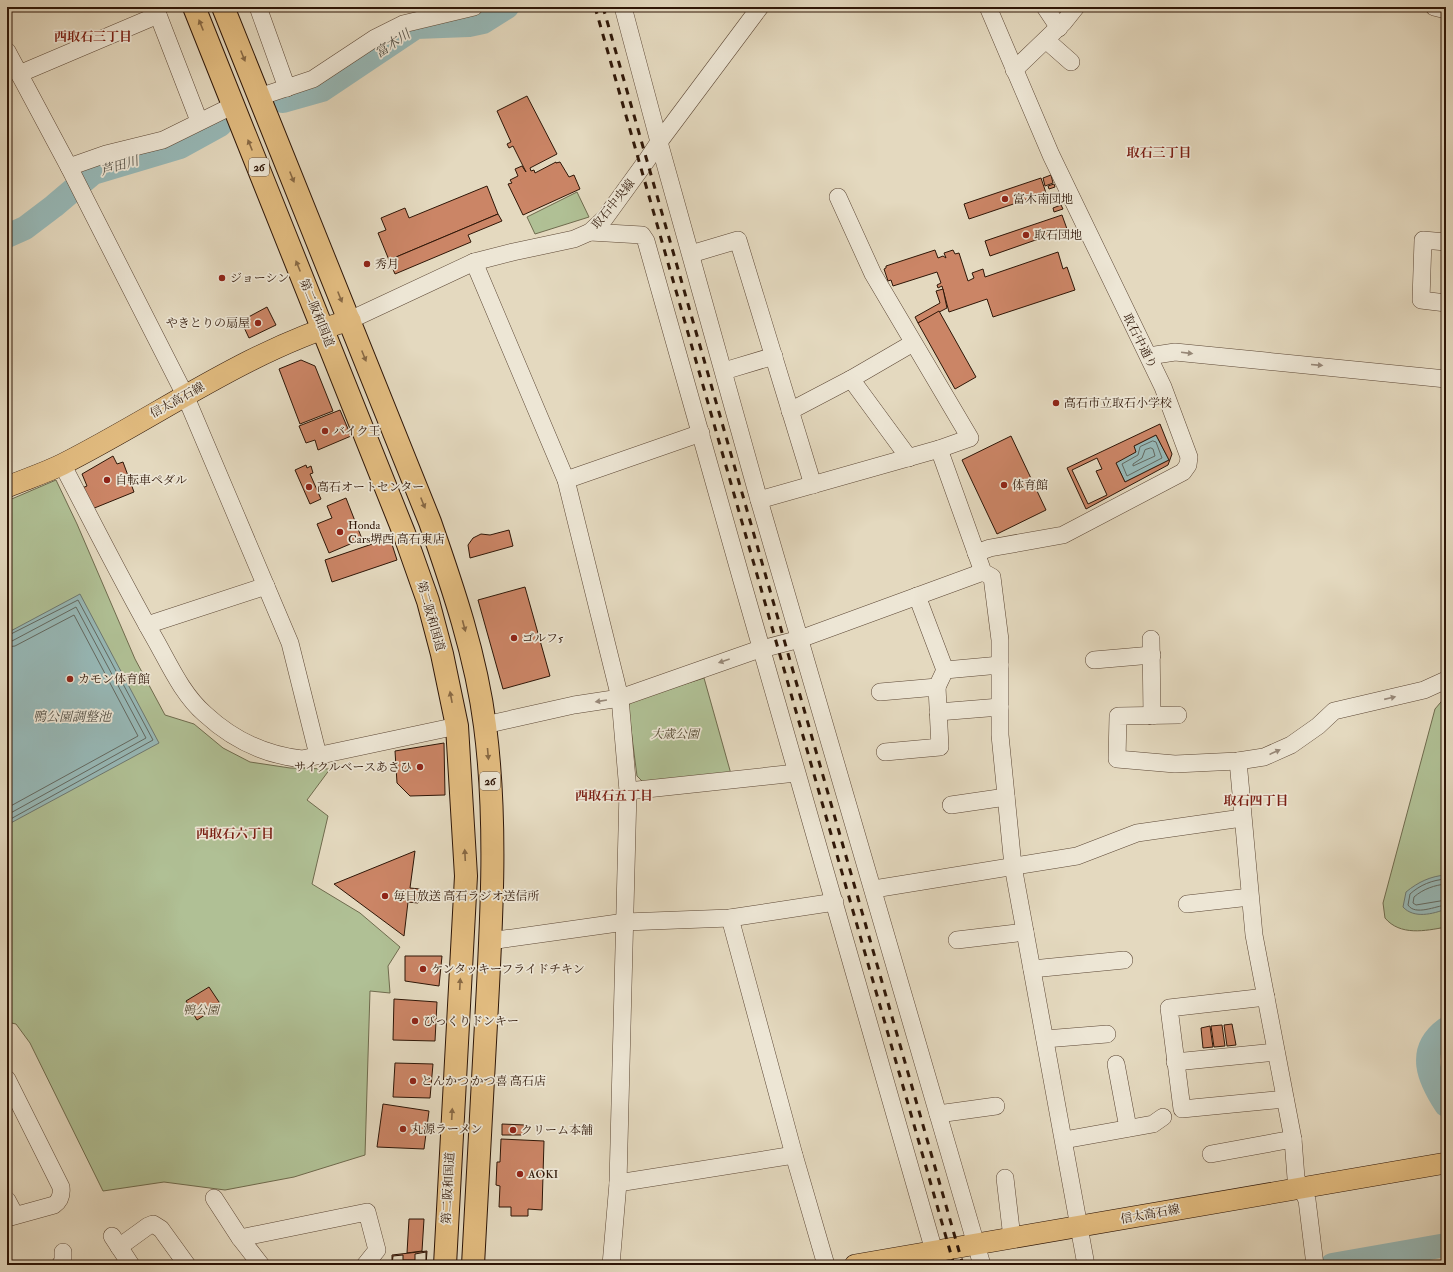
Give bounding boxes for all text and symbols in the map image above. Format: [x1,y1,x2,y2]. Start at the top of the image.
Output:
one-way arrow [198,18,204,30]
water label: 富木川 [372,25,415,61]
district label: 西取石三丁目 [54,29,132,45]
one-way arrow [240,51,246,62]
one-way arrow [247,140,253,151]
district label: 取石三丁目 [1126,145,1192,161]
water label: 芦田川 [98,152,142,179]
road number: 26 [249,158,269,176]
one-way arrow [289,171,295,183]
street label: 取石中央線 [589,176,638,232]
place label: 富木南団地 [1013,192,1073,207]
marker: 富木南団地 [1000,194,1010,204]
place label: 取石団地 [1034,228,1082,243]
marker: 取石団地 [1021,230,1031,240]
place label: 秀月 [375,257,399,272]
one-way arrow [295,259,301,271]
marker: 秀月 [362,259,372,269]
place label: ジョーシン [230,271,289,286]
marker: ジョーシン [217,273,227,283]
street label: 第二阪和国道 [296,277,337,349]
one-way arrow [338,292,344,304]
street label: 取石中通り [1119,311,1160,371]
place label: やきとりの扇屋 [166,316,250,331]
marker: やきとりの扇屋 [253,318,263,328]
one-way arrow [1181,350,1193,356]
one-way arrow [362,351,368,363]
one-way arrow [1311,362,1323,369]
street label: 信太高石線 [147,379,207,422]
place label: 高石市立取石小学校 [1064,396,1172,411]
marker: 高石市立取石小学校 [1051,398,1061,408]
place label: バイク王 [333,424,381,439]
marker: バイク王 [320,426,330,436]
place label: 自転車ペダル [115,473,187,488]
marker: 自転車ペダル [102,475,112,485]
place label: 体育館 [1012,478,1048,493]
place label: 高石オートセンター [317,480,424,495]
marker: 体育館 [999,480,1009,490]
marker: 高石オートセンター [304,482,314,492]
one-way arrow [420,498,426,510]
place label: Honda Cars堺西 高石東店 [348,518,445,547]
marker: Honda Cars堺西 高石東店 [335,527,345,537]
street label: 第二阪和国道 [413,579,448,653]
one-way arrow [461,620,467,632]
place label: ゴルフ5 [522,631,564,646]
marker: ゴルフ5 [509,633,519,643]
one-way arrow [718,658,730,664]
place label: カモン体育館 [78,672,150,687]
marker: カモン体育館 [65,674,75,684]
one-way arrow [448,691,454,704]
one-way arrow [1384,694,1396,700]
one-way arrow [595,698,607,704]
water label: 鴨公園調整池 [33,709,113,725]
park label: 大歳公園 [651,727,701,742]
one-way arrow [484,748,491,760]
one-way arrow [1270,749,1281,755]
place label: サイクルベースあさひ [294,760,412,775]
marker: サイクルベースあさひ [415,762,425,772]
road number: 26 [480,772,500,790]
district label: 西取石五丁目 [575,788,653,804]
district label: 取石四丁目 [1223,793,1289,809]
district label: 西取石六丁目 [196,826,274,842]
one-way arrow [461,849,468,861]
place label: 毎日放送 高石ラジオ送信所 [393,889,540,904]
marker: 毎日放送 高石ラジオ送信所 [380,891,390,901]
place label: ケンタッキーフライドチキン [431,962,585,977]
marker: ケンタッキーフライドチキン [418,964,428,974]
one-way arrow [456,978,463,990]
park label: 鴨公園 [183,1003,221,1018]
place label: びっくりドンキー [423,1014,519,1029]
marker: びっくりドンキー [410,1016,420,1026]
place label: とんかつ かつ喜 高石店 [421,1074,546,1089]
marker: とんかつ かつ喜 高石店 [408,1076,418,1086]
one-way arrow [449,1108,456,1120]
place label: 丸源ラーメン [411,1122,482,1137]
place label: クリーム本舗 [521,1123,593,1138]
marker: 丸源ラーメン [398,1124,408,1134]
marker: クリーム本舗 [508,1125,518,1135]
street label: 第二阪和国道 [439,1152,458,1224]
place label: AOKI [527,1167,559,1182]
marker: AOKI [515,1169,525,1179]
street label: 信太高石線 [1119,1202,1181,1227]

